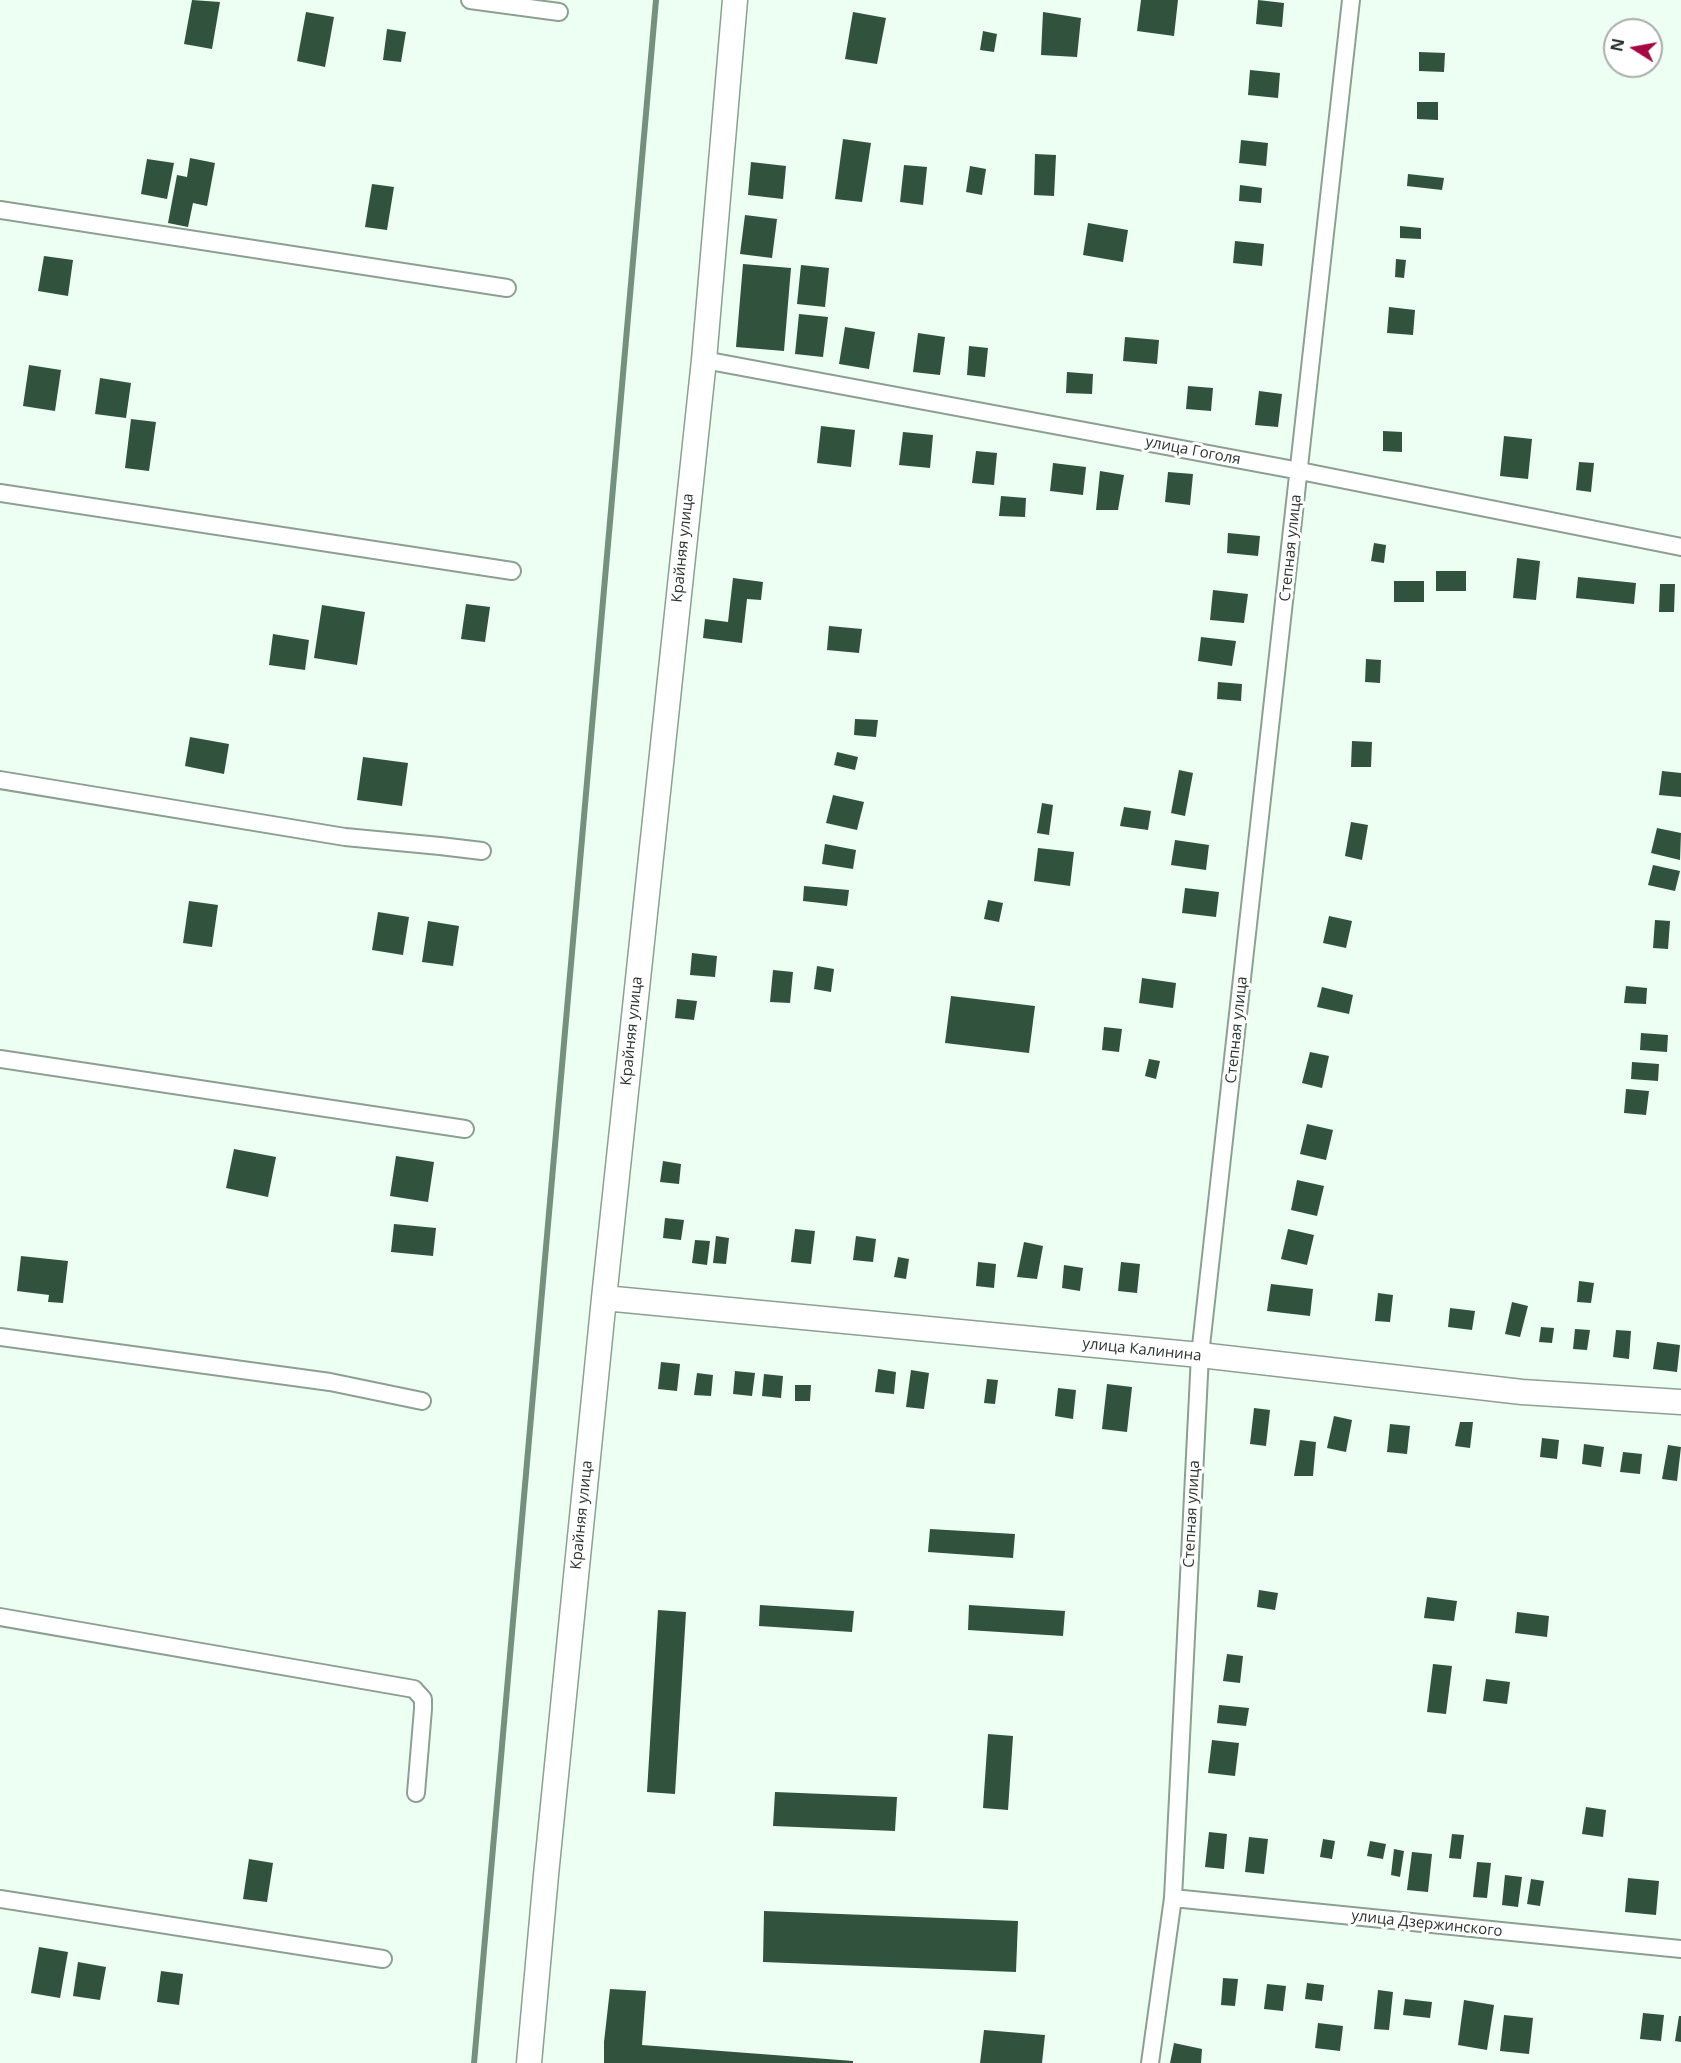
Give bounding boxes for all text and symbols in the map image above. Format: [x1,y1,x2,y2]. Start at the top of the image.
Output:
north arrow [1603,18,1663,78]
text: N [1605,36,1629,53]
street label: улица Гоголя [1144,433,1242,469]
street label: Крайняя улица [668,493,698,603]
street label: Степная улица [1276,494,1306,602]
street label: Крайняя улица [617,976,647,1086]
street label: Степная улица [1222,976,1252,1084]
street label: улица Калинина [1082,1335,1202,1365]
street label: Крайняя улица [567,1460,597,1570]
street label: Степная улица [1180,1460,1204,1568]
street label: улица Дзержинского [1351,1907,1503,1941]

